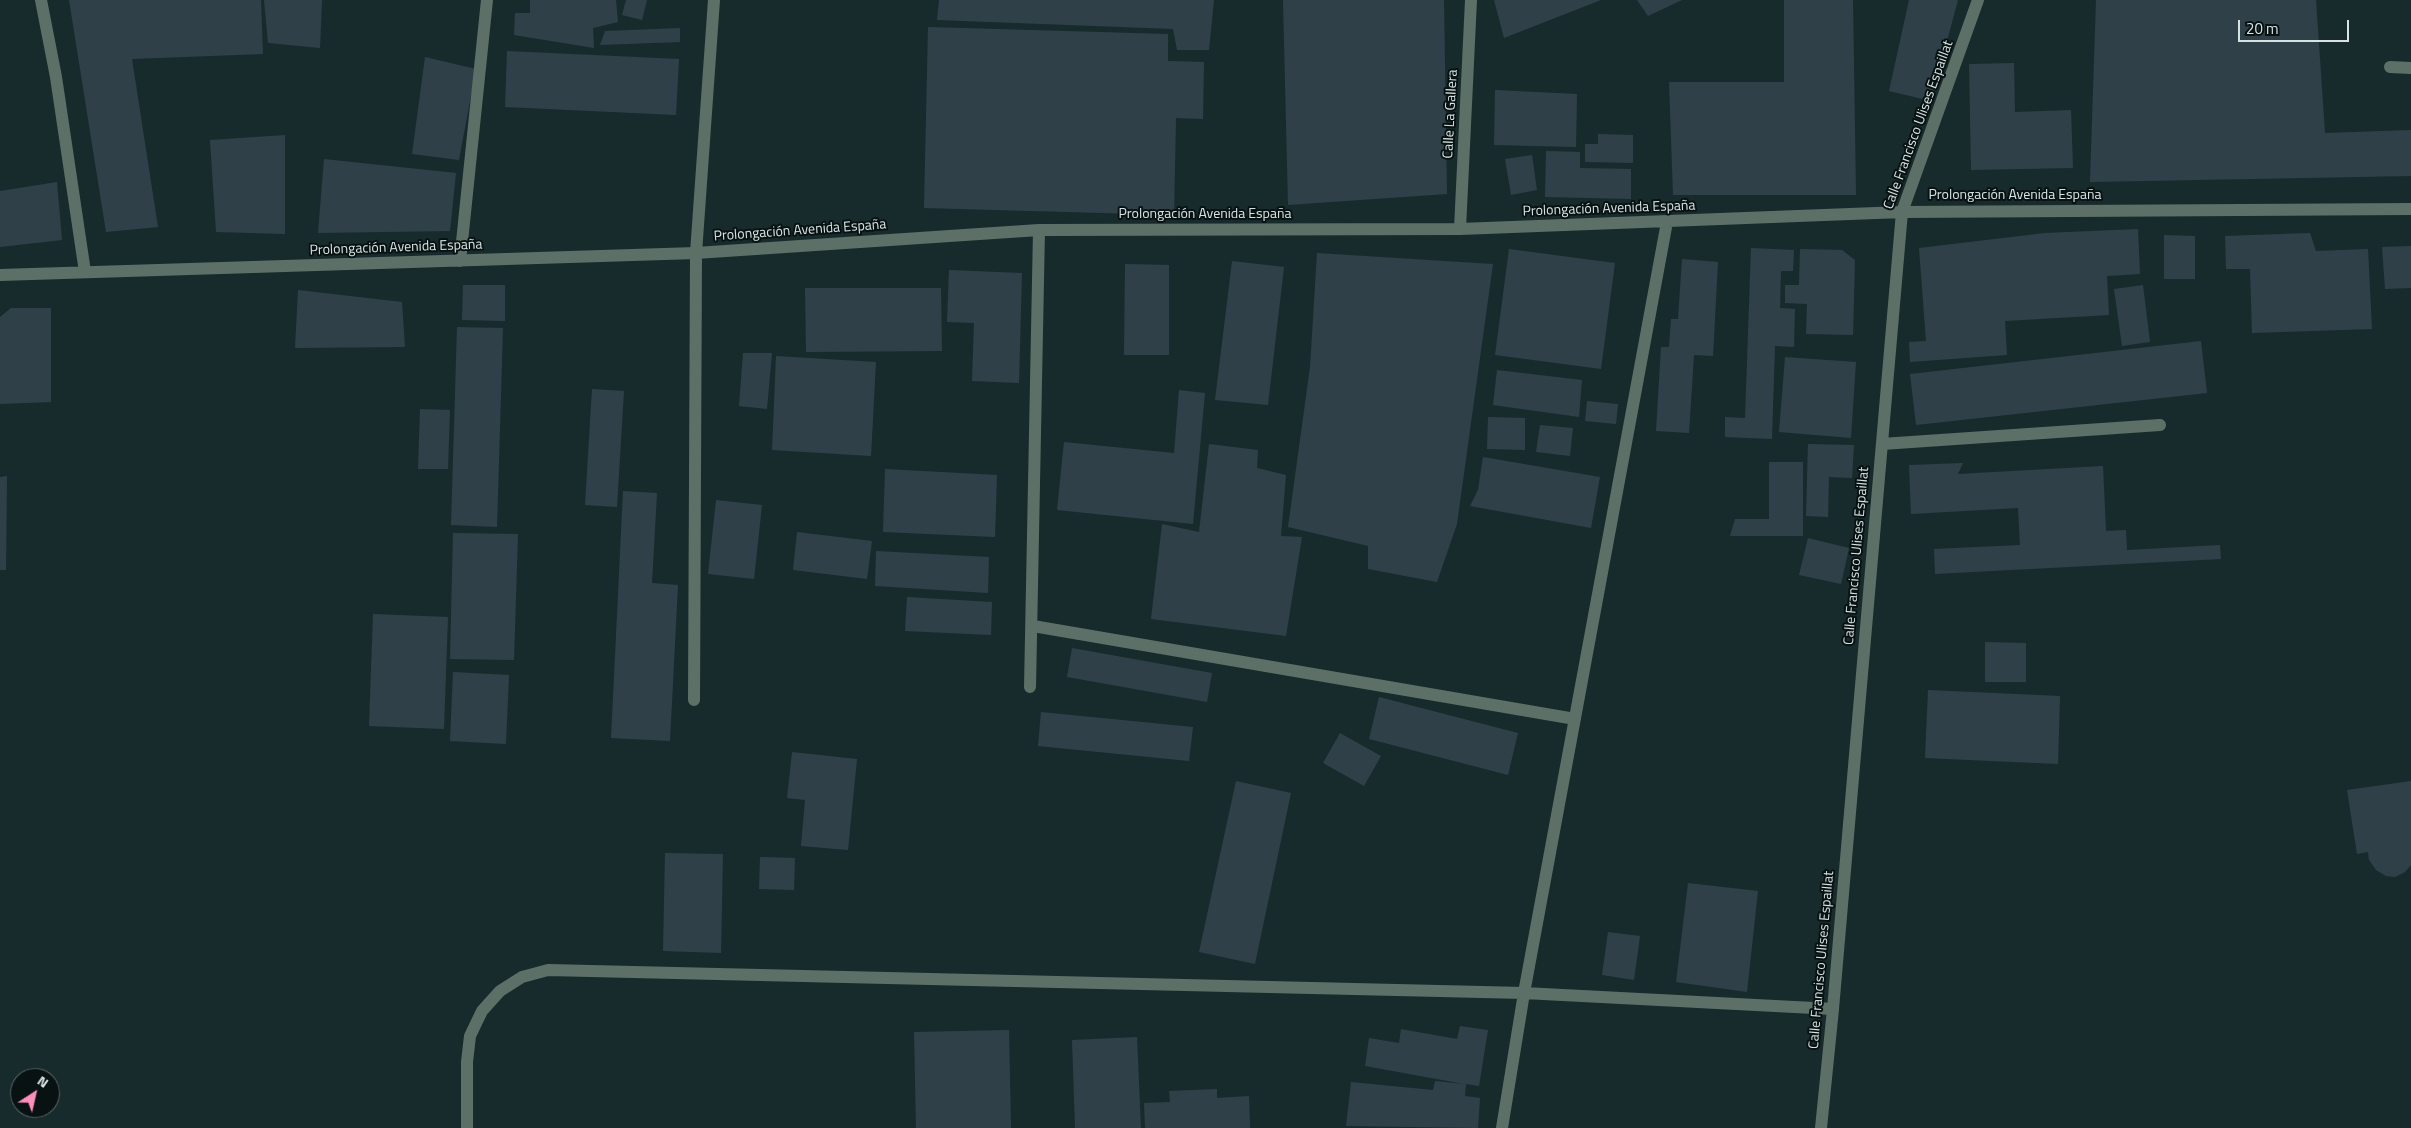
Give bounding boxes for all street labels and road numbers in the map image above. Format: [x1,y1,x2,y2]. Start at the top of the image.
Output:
street label: Calle Francisco Ulises Espaillat [1881,38,1957,212]
street label: Calle La Gallera [1440,69,1462,159]
street label: Prolongación Avenida España [1929,188,2101,204]
street label: Prolongación Avenida España [1522,198,1696,220]
street label: Prolongación Avenida España [1119,207,1291,223]
street label: Prolongación Avenida España [713,217,887,245]
street label: Prolongación Avenida España [309,237,483,259]
street label: Calle Francisco Ulises Espaillat [1841,466,1873,646]
street label: Calle Francisco Ulises Espaillat [1806,870,1838,1050]

